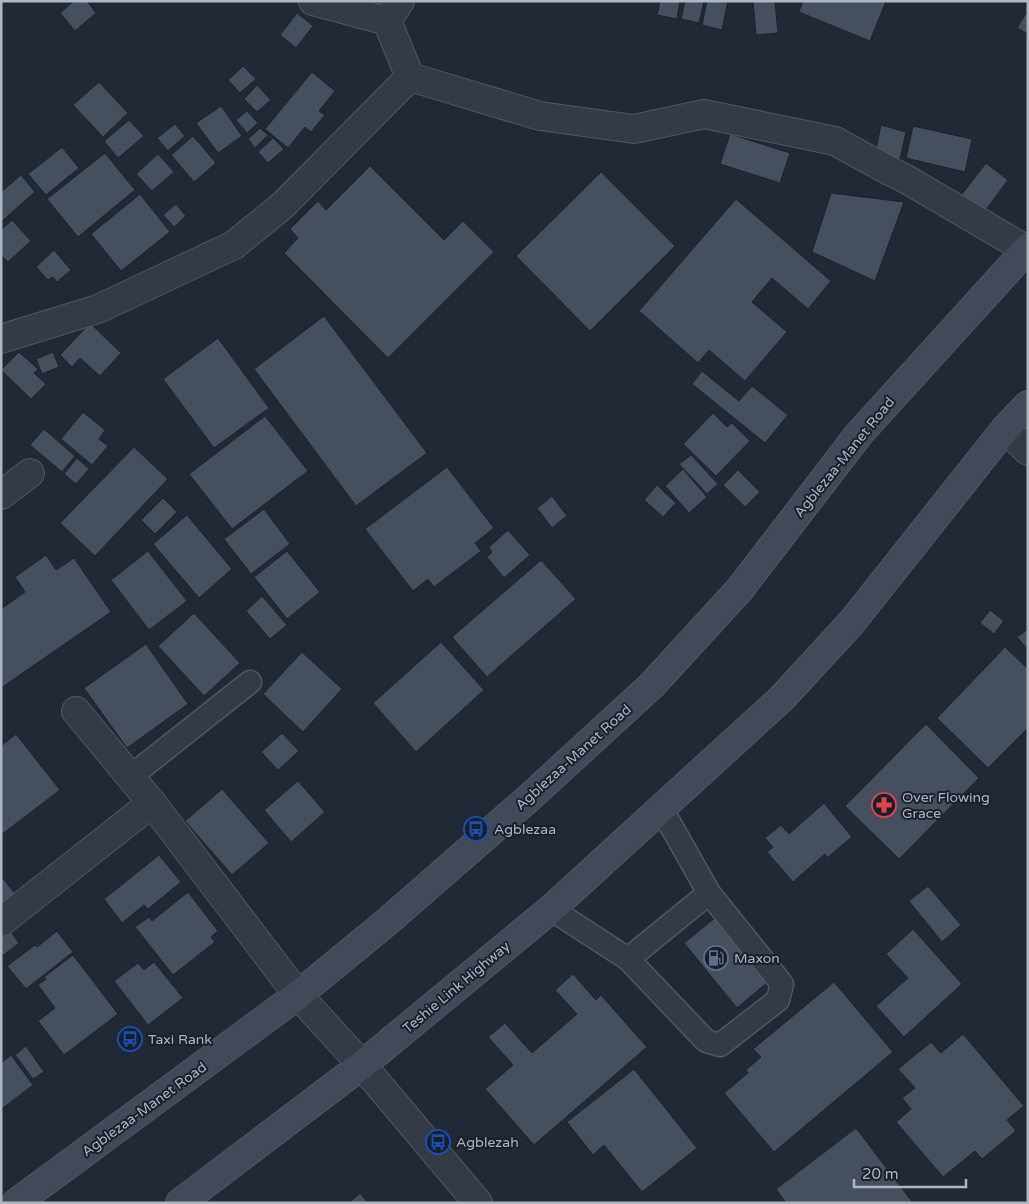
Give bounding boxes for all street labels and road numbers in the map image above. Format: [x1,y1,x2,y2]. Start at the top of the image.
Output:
street label: Agblezaa-Manet Road [791,394,898,521]
street label: Agblezaa-Manet Road [512,701,635,814]
street label: Teshie Link Highway [399,937,514,1037]
street label: Agblezaa-Manet Road [79,1059,210,1160]

